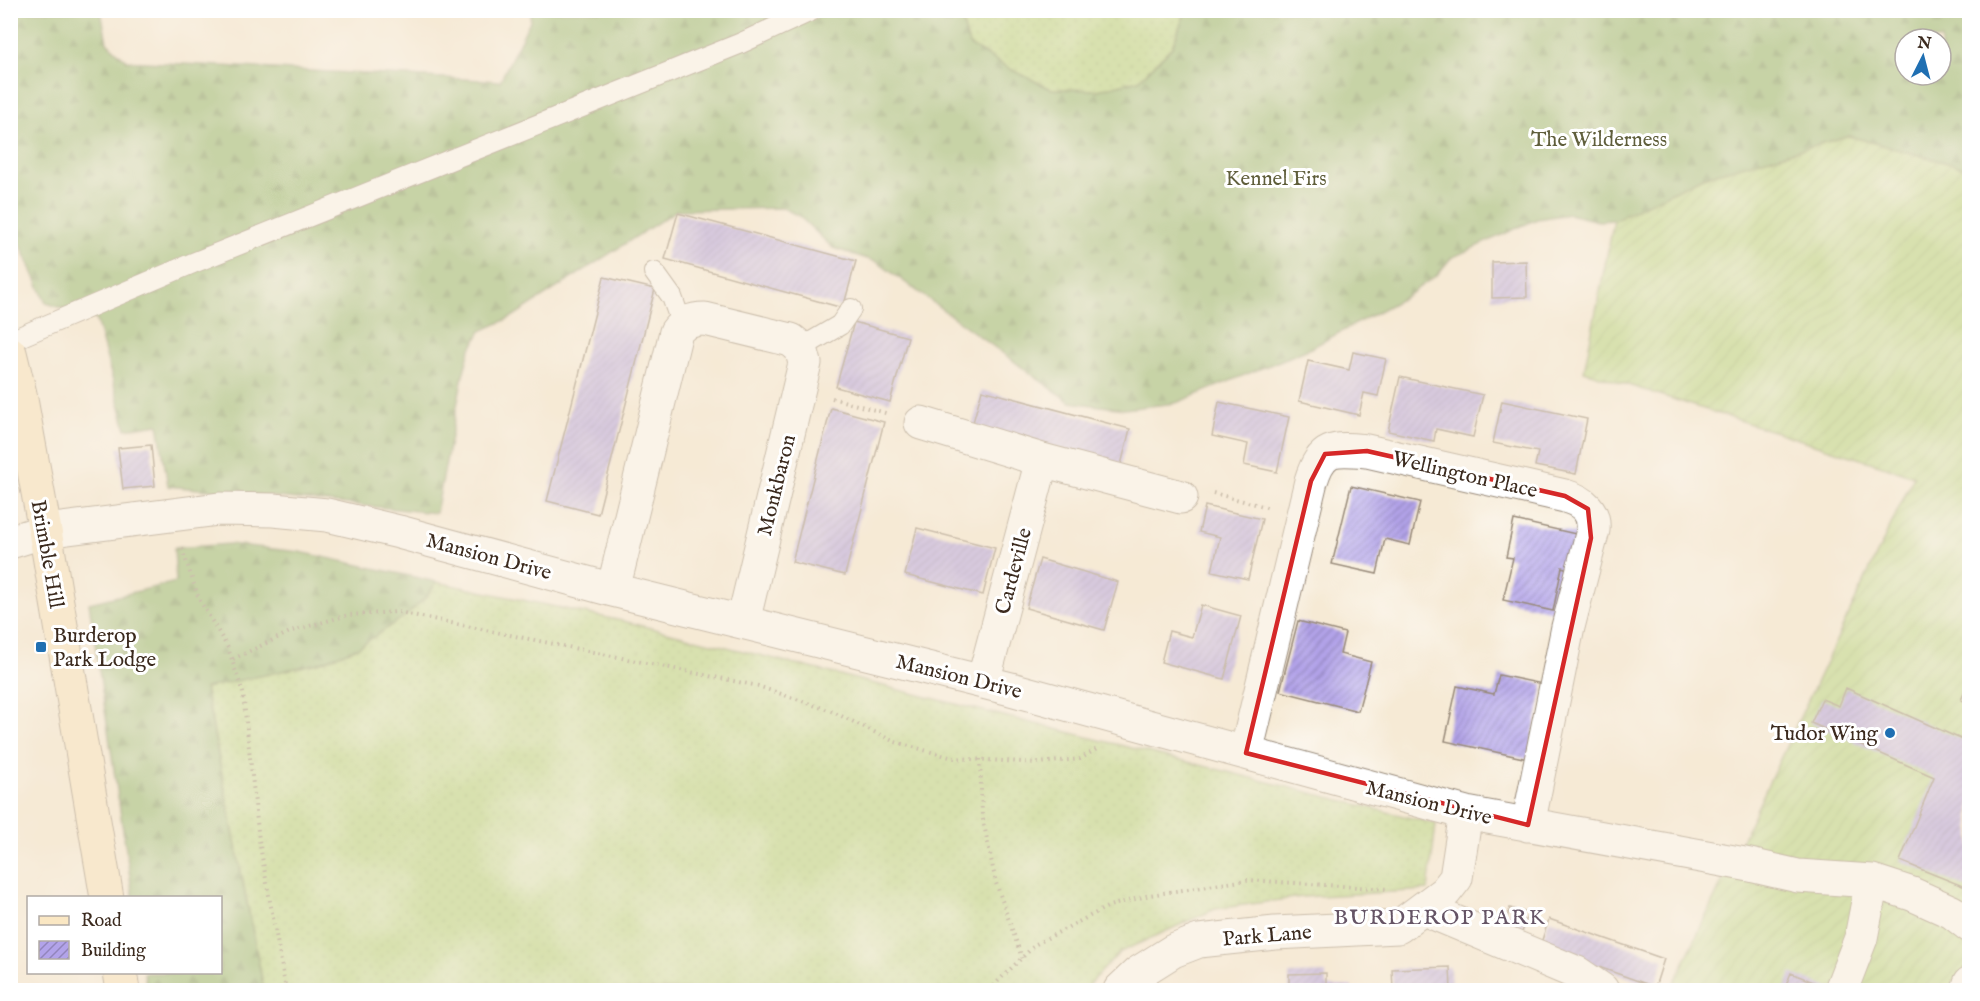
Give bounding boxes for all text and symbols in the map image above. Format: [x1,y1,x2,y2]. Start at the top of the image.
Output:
north arrow [1893,27,1953,87]
text: N [1915,33,1932,55]
park label: The Wilderness [1531,127,1667,154]
park label: Kennel Firs [1225,166,1327,193]
street label: Monkbaron [752,432,803,539]
street label: Wellington Place [1389,446,1540,505]
street label: Brimble Hill [24,498,69,611]
street label: Cardeville [990,525,1039,618]
street label: Mansion Drive [423,528,555,587]
place label: Burderop Park Lodge [53,623,157,674]
marker: Burderop Park Lodge [34,640,48,654]
street label: Mansion Drive [893,649,1025,706]
place label: Tudor Wing [1771,721,1879,748]
marker: Tudor Wing [1883,726,1897,740]
street label: Mansion Drive [1363,775,1495,832]
legend [27,896,222,974]
district label: BURDEROP PARK [1334,904,1546,932]
text: Road [81,910,122,933]
street label: Park Lane [1221,919,1313,954]
text: Building [81,940,146,963]

